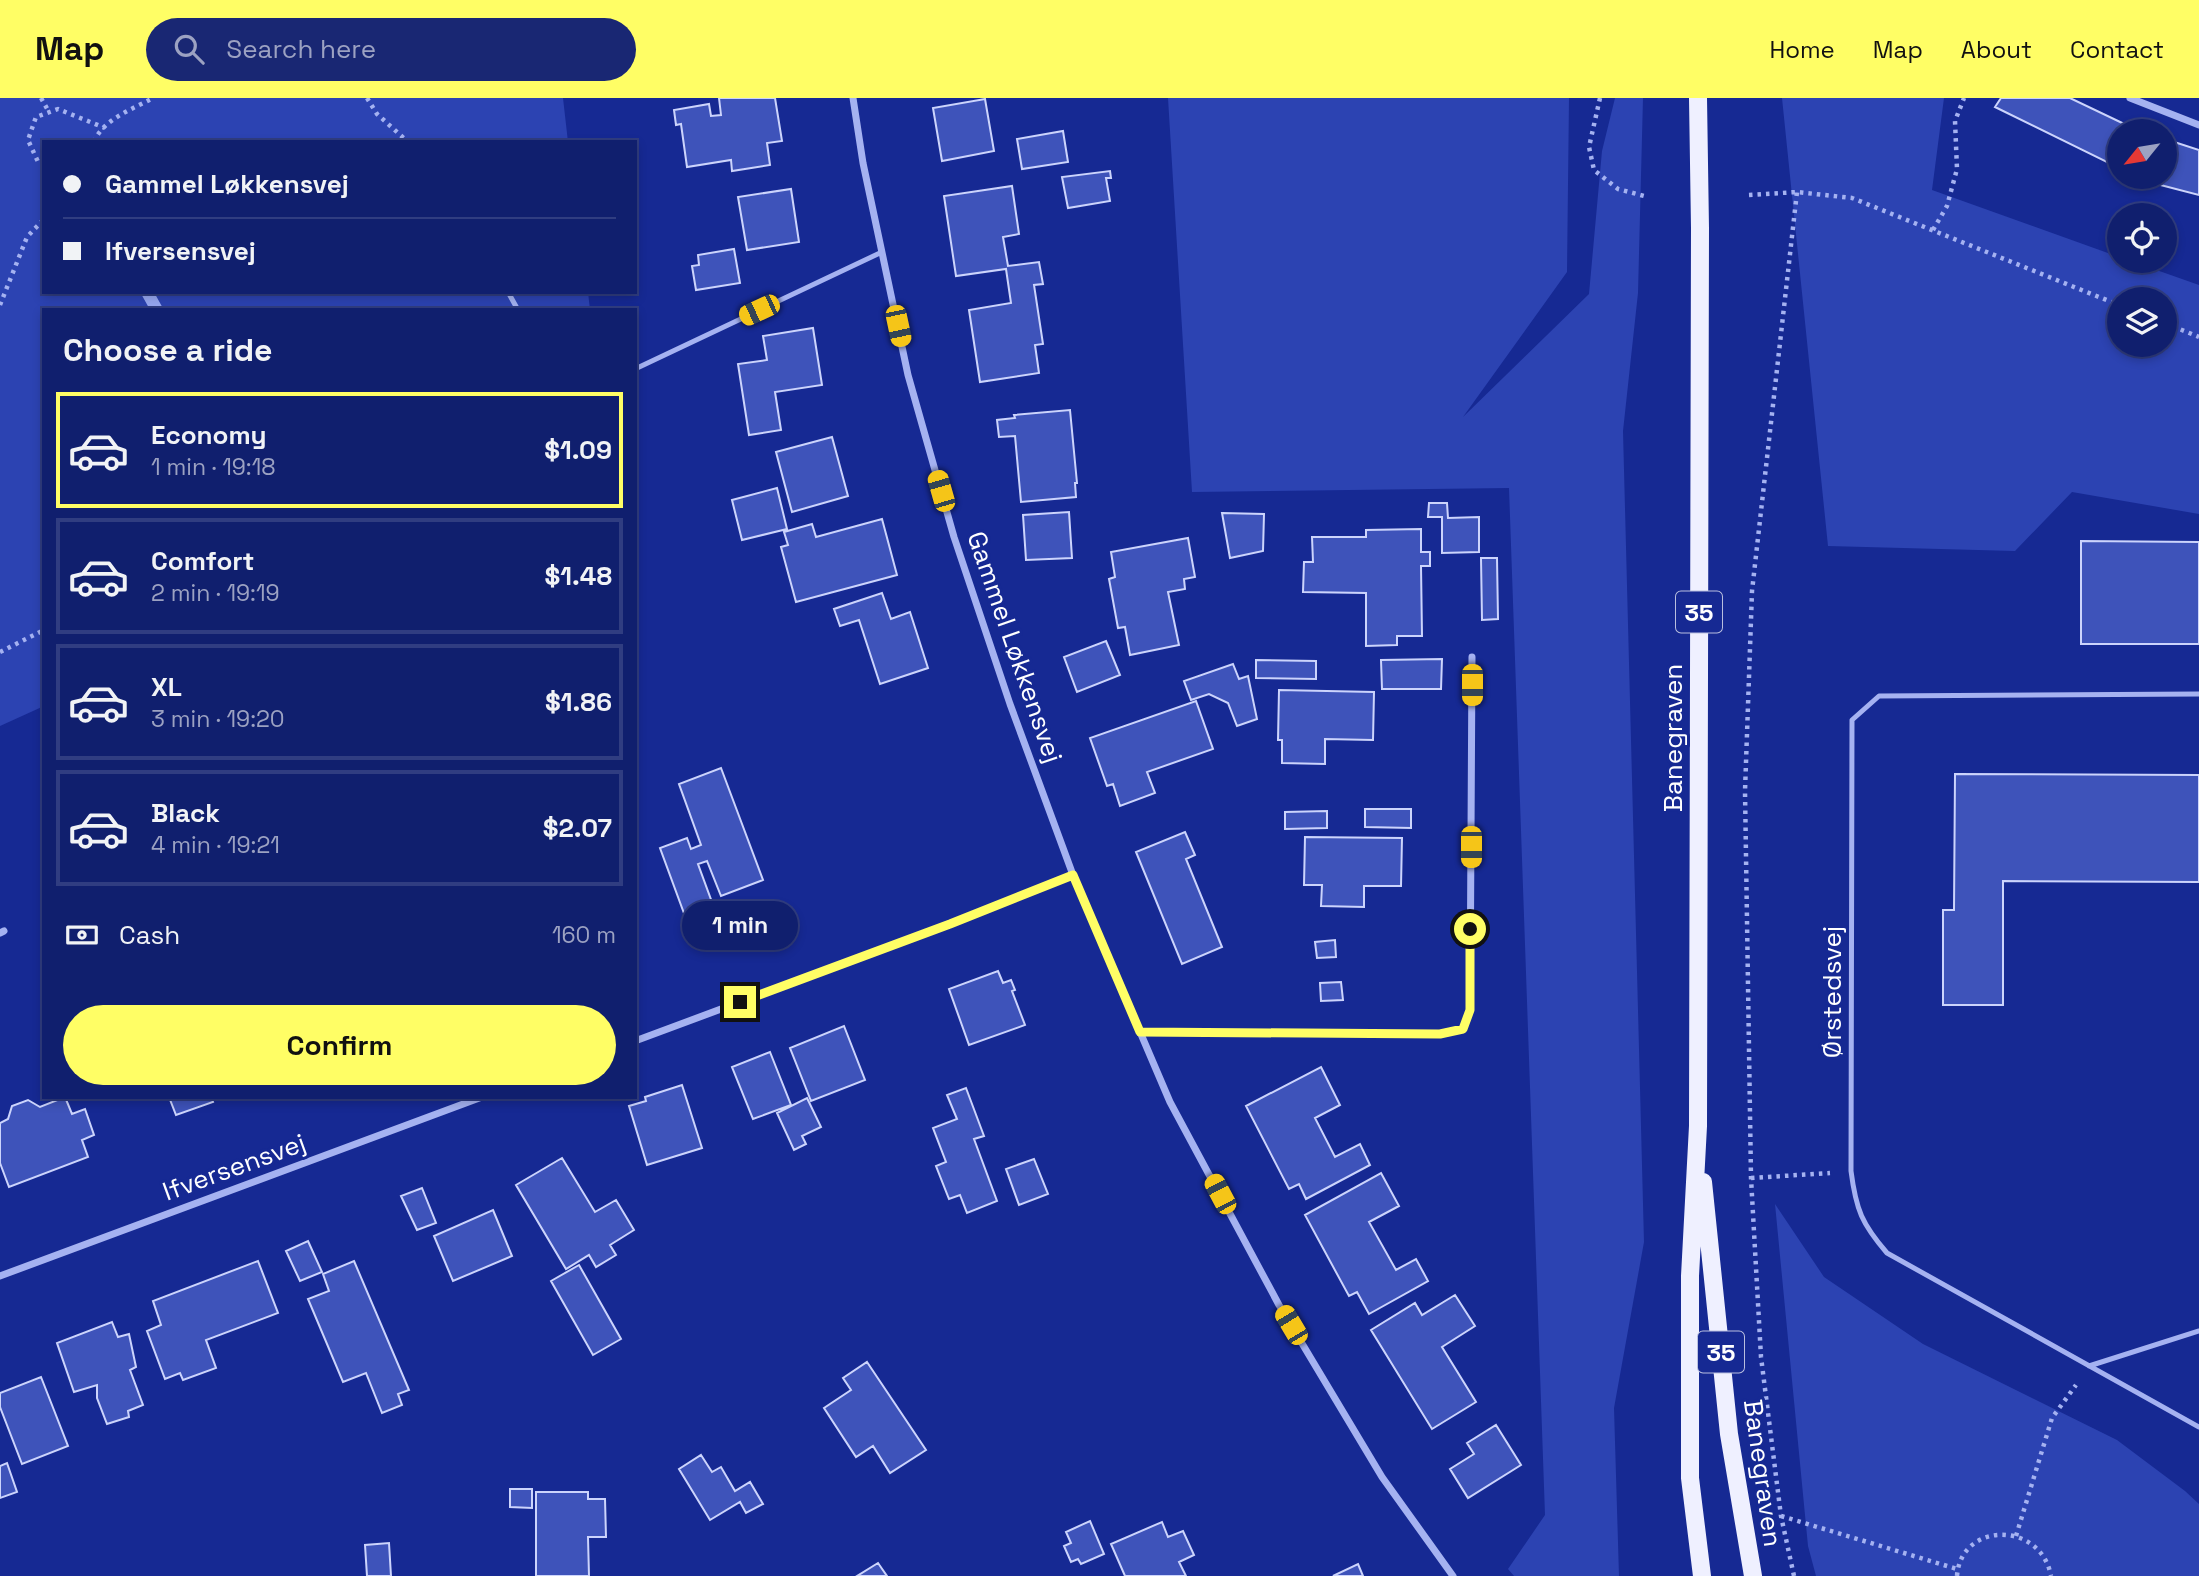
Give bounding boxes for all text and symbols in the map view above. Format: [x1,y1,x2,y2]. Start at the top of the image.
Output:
search box [146,18,636,81]
text: Map [35,28,104,70]
icon: search [170,30,208,68]
text: Search here [226,32,376,66]
text: Home [1769,34,1835,65]
text: Map [1873,34,1923,65]
text: About [1961,34,2032,65]
text: Contact [2070,34,2164,65]
north arrow [2107,119,2177,189]
map controls [2107,119,2177,357]
text: Gammel Løkkensvej [105,167,349,201]
button: locate [2107,203,2177,273]
text: Ifversensvej [105,234,256,268]
button: layers [2107,287,2177,357]
car [736,292,783,328]
car [884,303,913,349]
text: Choose a ride [63,330,273,370]
text: Economy [151,418,267,452]
icon: car [67,419,130,482]
text: $1.09 [544,433,612,467]
text: 1 min · 19:18 [151,452,276,482]
car [926,468,957,514]
street label: Gammel Løkkensvej [959,527,1071,767]
text: Comfort [151,544,254,578]
icon: car [67,545,130,608]
text: $1.48 [545,559,612,593]
text: 2 min · 19:19 [151,578,280,608]
road number: 35 [1676,592,1722,632]
car [1462,664,1483,706]
street label: Banegraven [1656,664,1690,812]
text: XL [151,670,182,704]
icon: car [67,671,130,734]
text: $1.86 [545,685,612,719]
text: 3 min · 19:20 [151,704,285,734]
text: Black [151,796,220,830]
icon: car [67,797,130,860]
text: $2.07 [543,811,612,845]
car [1461,826,1482,868]
text: 4 min · 19:21 [151,830,280,860]
callout: 1 min [682,900,798,950]
text: 1 min [712,910,768,940]
route start [1454,913,1486,945]
icon: cash [63,916,101,954]
text: Cash [119,918,180,952]
text: 160 m [552,920,616,950]
street label: Ørstedsvej [1815,926,1849,1058]
route end [724,986,756,1018]
button: Confirm [63,1005,616,1085]
street label: Ifversensvej [158,1125,310,1209]
car [1201,1171,1240,1217]
car [1272,1302,1311,1348]
road number: 35 [1698,1332,1744,1372]
street label: Banegraven [1736,1397,1790,1549]

